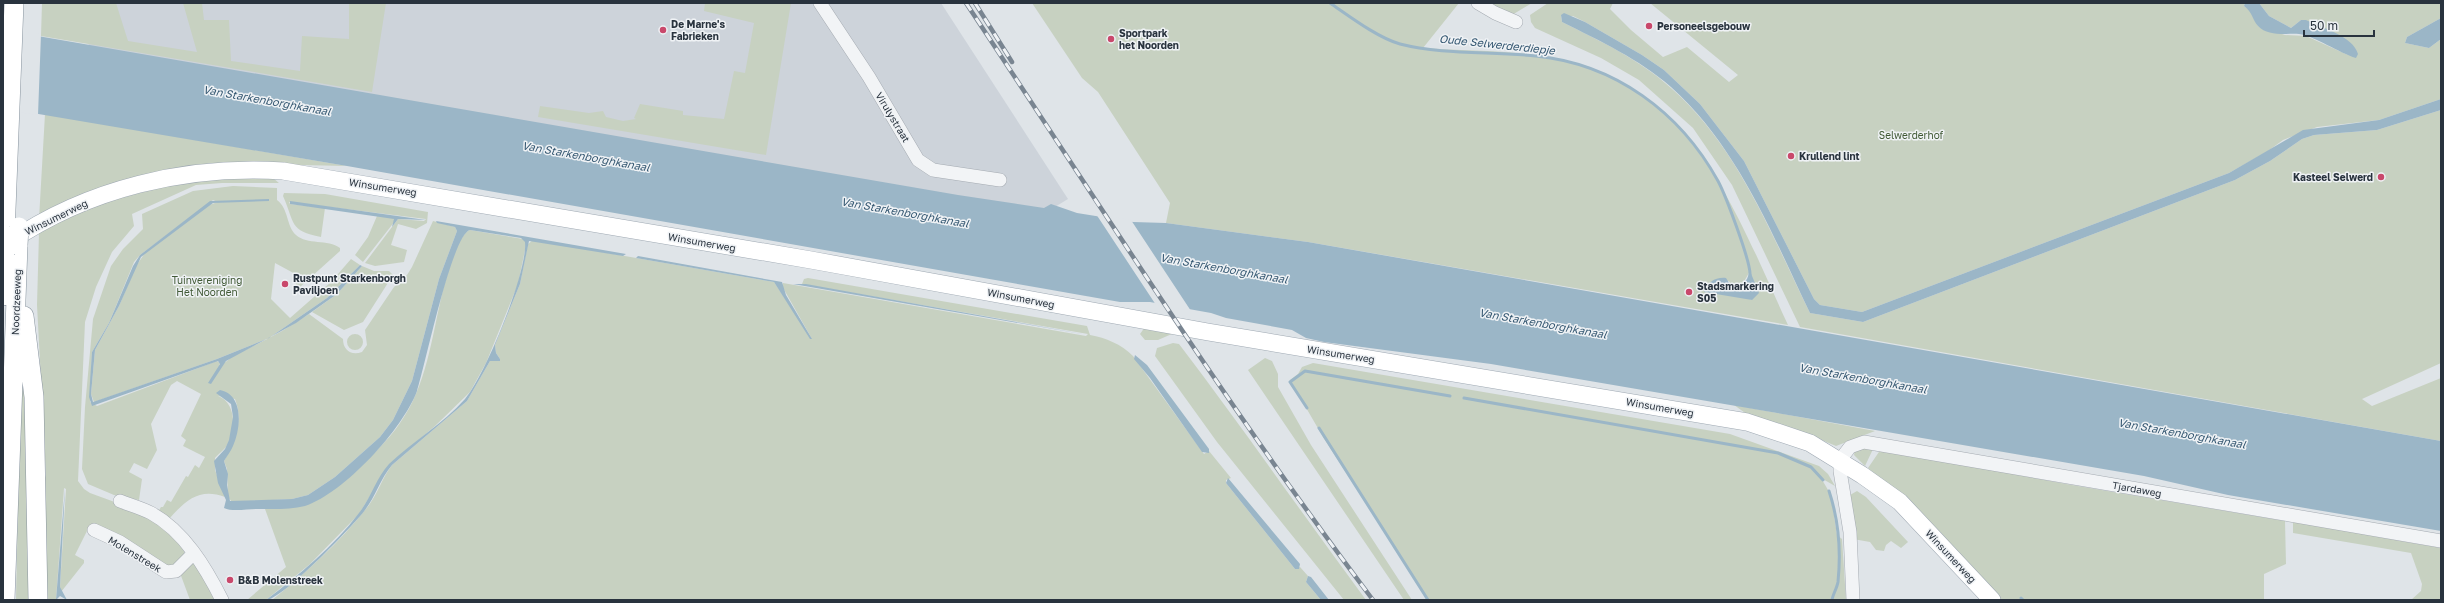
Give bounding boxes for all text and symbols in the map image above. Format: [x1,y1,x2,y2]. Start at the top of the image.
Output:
scale bar [2304,12,2374,38]
place label: De Marne's Fabrieken [671,18,725,42]
text: 50 m [2310,18,2338,33]
place label: Personeelsgebouw [1657,20,1751,32]
marker: Personeelsgebouw [1644,21,1654,31]
marker: De Marne's Fabrieken [658,25,668,35]
place label: Sportpark het Noorden [1119,27,1179,51]
water label: Oude Selwerderdiepje [1438,31,1557,58]
marker: Sportpark het Noorden [1106,34,1116,44]
water label: Van Starkenborghkanaal [202,82,332,119]
street label: Virulystraat [873,90,913,144]
park label: Selwerderhof [1879,129,1944,141]
water label: Van Starkenborghkanaal [521,138,651,175]
place label: Krullend lint [1799,150,1860,162]
marker: Krullend lint [1786,151,1796,161]
place label: Kasteel Selwerd [2293,171,2373,183]
marker: Kasteel Selwerd [2376,172,2386,182]
street label: Winsumerweg [348,176,418,198]
water label: Van Starkenborghkanaal [840,194,970,231]
street label: Winsumerweg [23,197,89,237]
street label: Winsumerweg [667,230,737,254]
water label: Van Starkenborghkanaal [1159,250,1289,287]
street label: Noordzeeweg [9,269,23,335]
place label: Rustpunt Starkenborgh Paviljoen [293,272,406,296]
park label: Tuinvereniging Het Noorden [172,274,242,298]
marker: Rustpunt Starkenborgh Paviljoen [280,279,290,289]
place label: Stadsmarkering S05 [1697,280,1774,304]
street label: Winsumerweg [986,286,1056,310]
marker: Stadsmarkering S05 [1684,287,1694,297]
water label: Van Starkenborghkanaal [1478,305,1608,342]
street label: Winsumerweg [1306,343,1376,365]
water label: Van Starkenborghkanaal [1798,360,1928,397]
street label: Winsumerweg [1625,395,1695,419]
water label: Van Starkenborghkanaal [2117,415,2247,452]
street label: Tjardaweg [2111,479,2163,499]
street label: Winsumerweg [1923,527,1979,585]
street label: Molenstreek [106,533,164,575]
place label: B&B Molenstreek [238,574,323,586]
marker: B&B Molenstreek [225,575,235,585]

